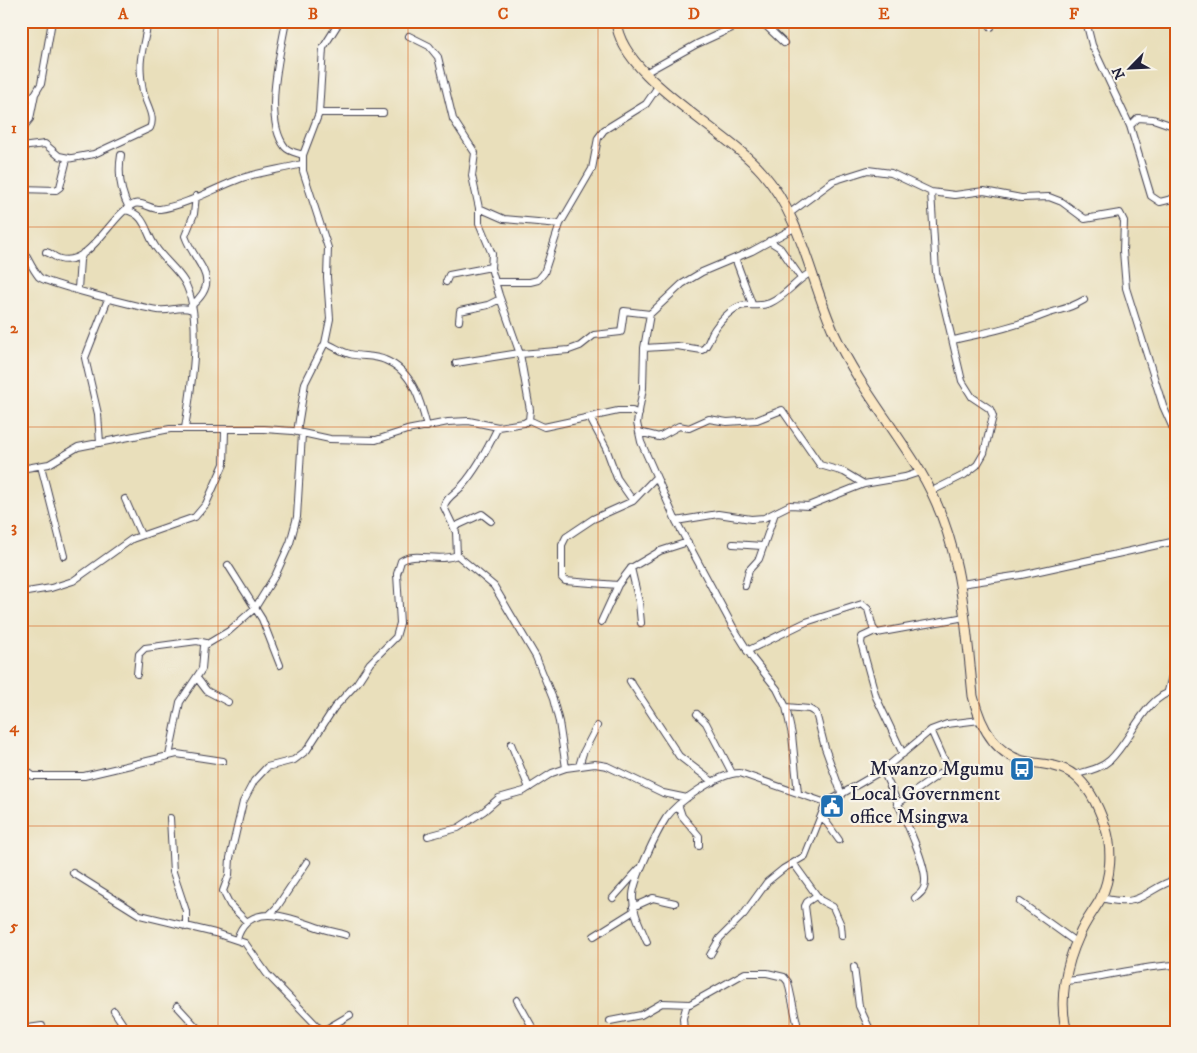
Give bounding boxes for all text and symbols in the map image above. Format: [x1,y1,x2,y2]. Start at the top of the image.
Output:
text: A [117,4,129,24]
text: B [308,4,318,24]
text: C [498,4,508,24]
text: D [688,4,700,24]
text: E [878,4,890,24]
text: F [1069,4,1079,24]
north arrow [1104,42,1154,92]
text: N [1108,64,1130,82]
text: 1 [11,118,17,138]
text: 2 [10,318,19,338]
text: 3 [11,517,17,537]
text: 4 [8,717,19,737]
bus stop icon: Mwanzo Mgumu [1009,756,1035,782]
place label: Mwanzo Mgumu [869,757,1004,782]
place label: Local Government office Msingwa [850,782,1000,830]
public building icon: Local Government office Msingwa [819,793,845,819]
text: 5 [9,916,18,936]

